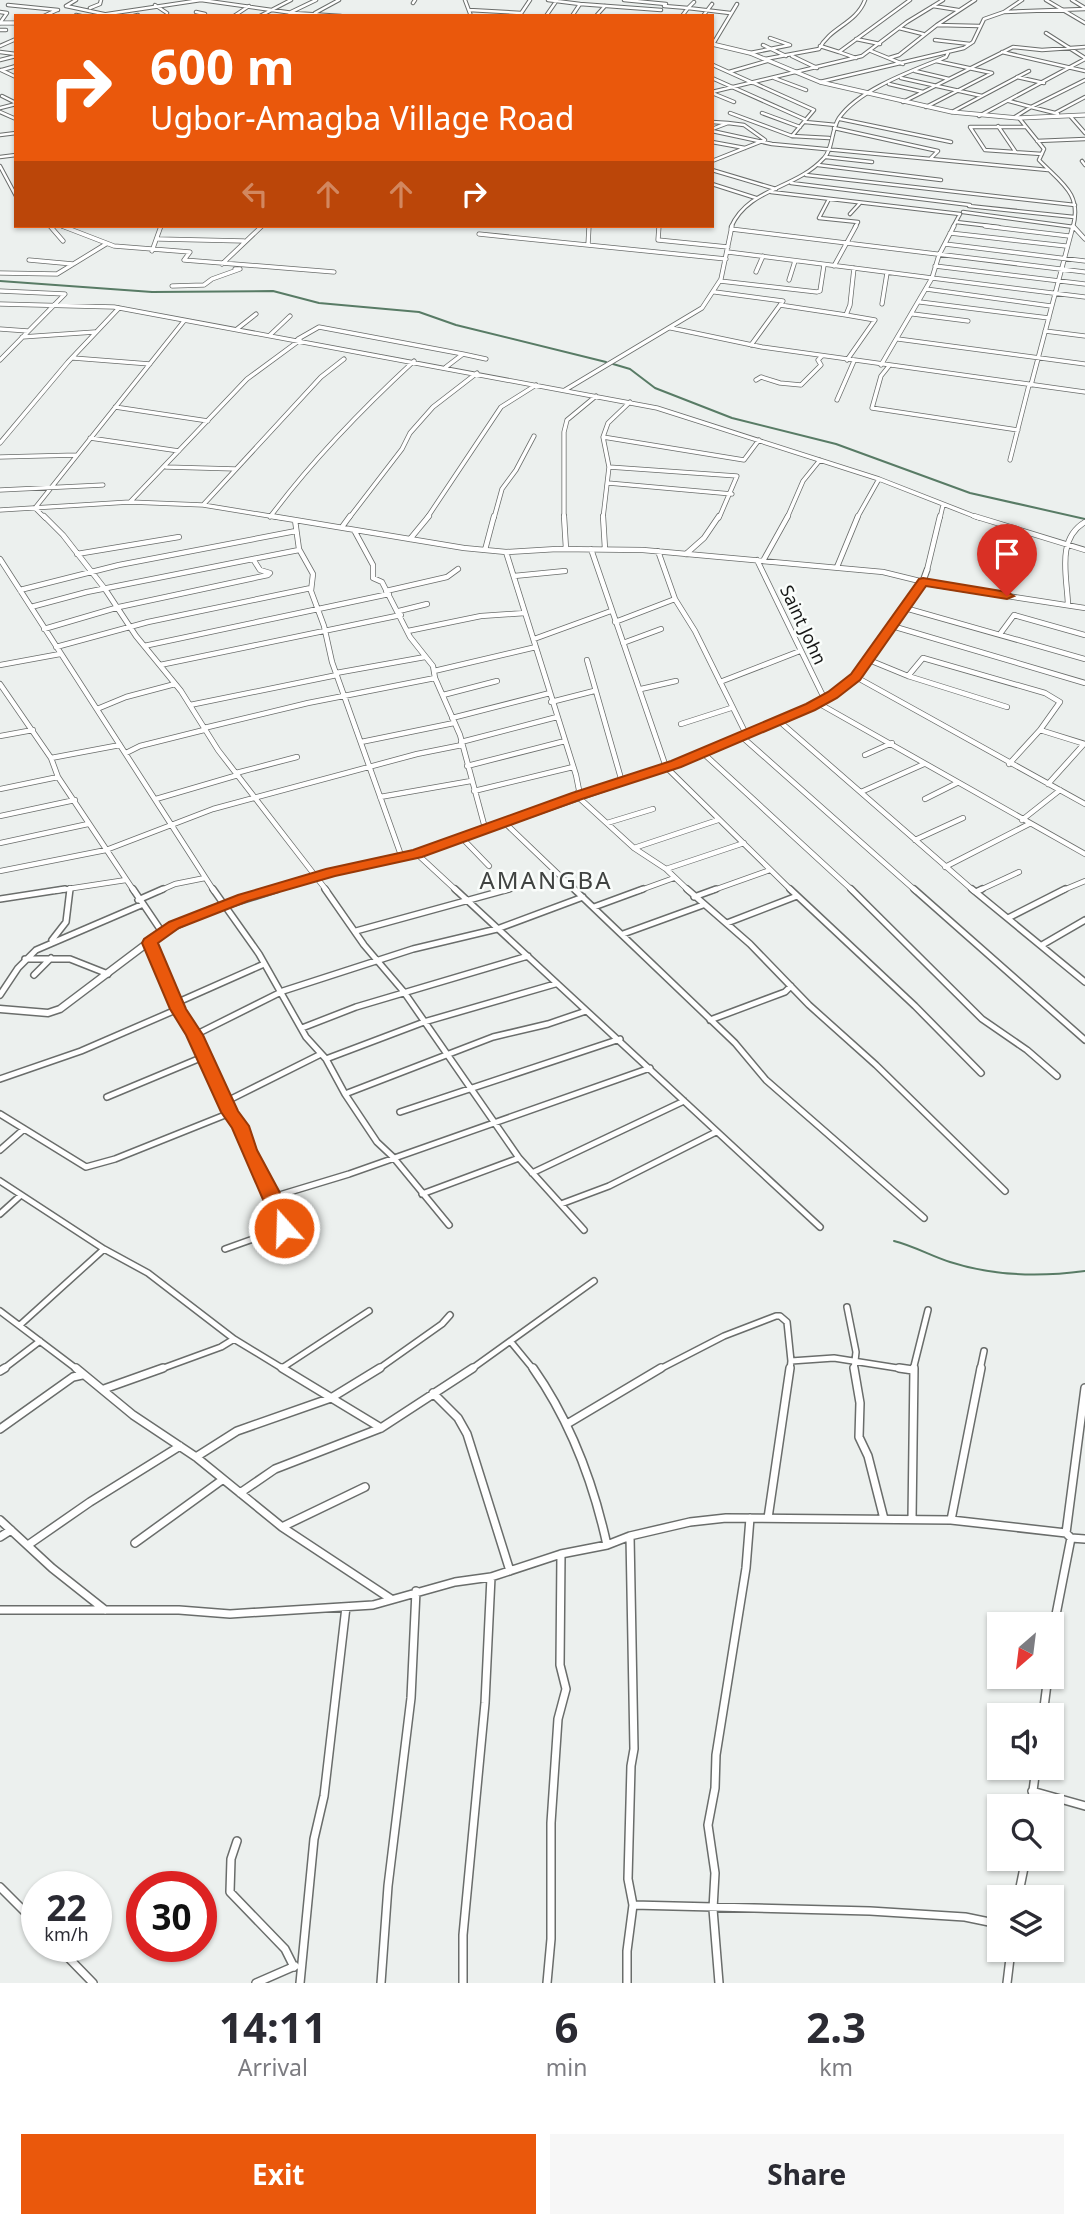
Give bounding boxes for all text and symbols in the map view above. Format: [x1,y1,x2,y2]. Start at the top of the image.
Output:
text: 600 m [150,33,295,99]
icon: right [35,42,126,133]
text: Ugbor-Amagba Village Road [150,96,574,139]
icon: left [236,175,274,213]
icon: ahead [309,175,347,213]
icon: ahead [382,175,420,213]
icon: right [455,175,493,213]
pin [977,524,1037,596]
icon: arrive [988,535,1026,573]
street label: Saint John [775,581,833,668]
district label: AMANGBA [479,863,613,896]
position arrow [247,1191,321,1265]
north arrow [987,1612,1064,1689]
map controls [987,1612,1064,1962]
button: sound [987,1703,1064,1780]
button: search [987,1794,1064,1871]
speed limit sign: 30 [126,1871,217,1962]
text: 22 [46,1884,87,1931]
button: layers [987,1885,1064,1962]
text: km/h [44,1922,89,1946]
text: 14:11 [219,1998,327,2055]
text: 6 [555,1998,579,2055]
text: 2.3 [806,1998,866,2055]
text: Arrival [238,2051,308,2083]
text: min [546,2051,587,2083]
text: km [819,2051,853,2083]
button: Exit [21,2134,536,2214]
button: Share [550,2134,1064,2214]

